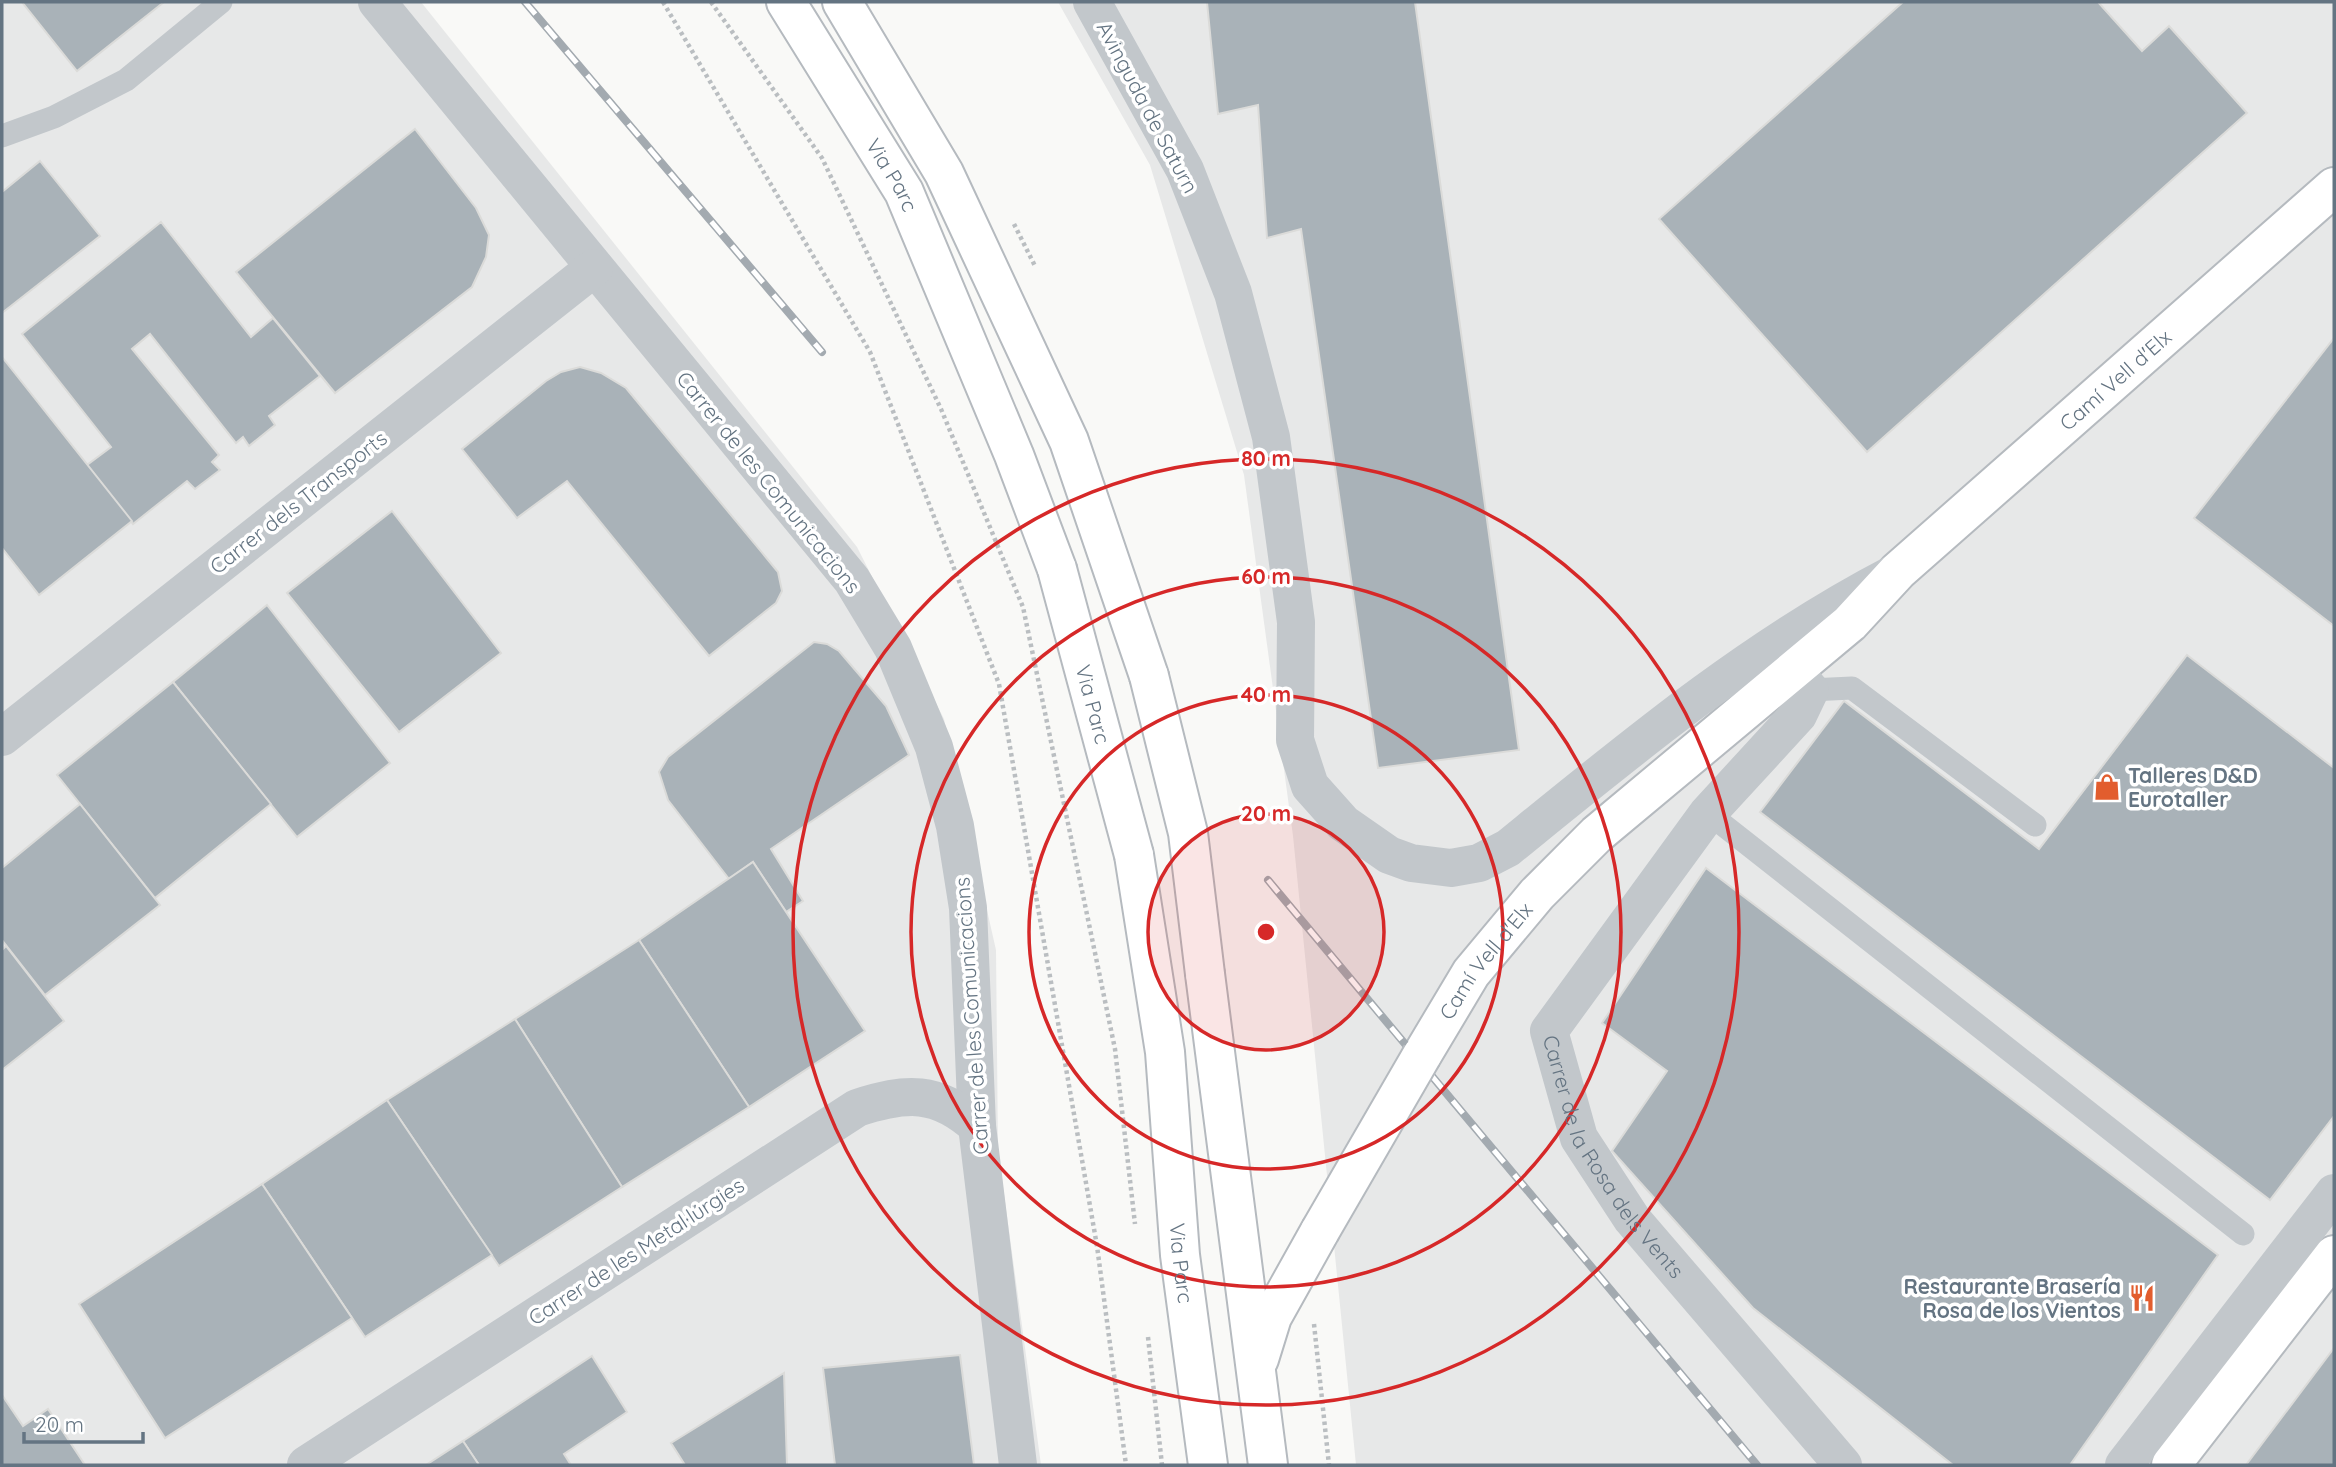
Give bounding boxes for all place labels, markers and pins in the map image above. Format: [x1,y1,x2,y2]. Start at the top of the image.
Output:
place label: Talleres D&D Eurotaller [2128,762,2258,812]
shop icon: Talleres D&D Eurotaller [2092,772,2122,802]
centre of rings [1254,920,1278,944]
place label: Restaurante Brasería Rosa de los Vientos [1903,1273,2121,1323]
restaurant icon: Restaurante Brasería Rosa de los Vientos [2127,1283,2157,1313]

